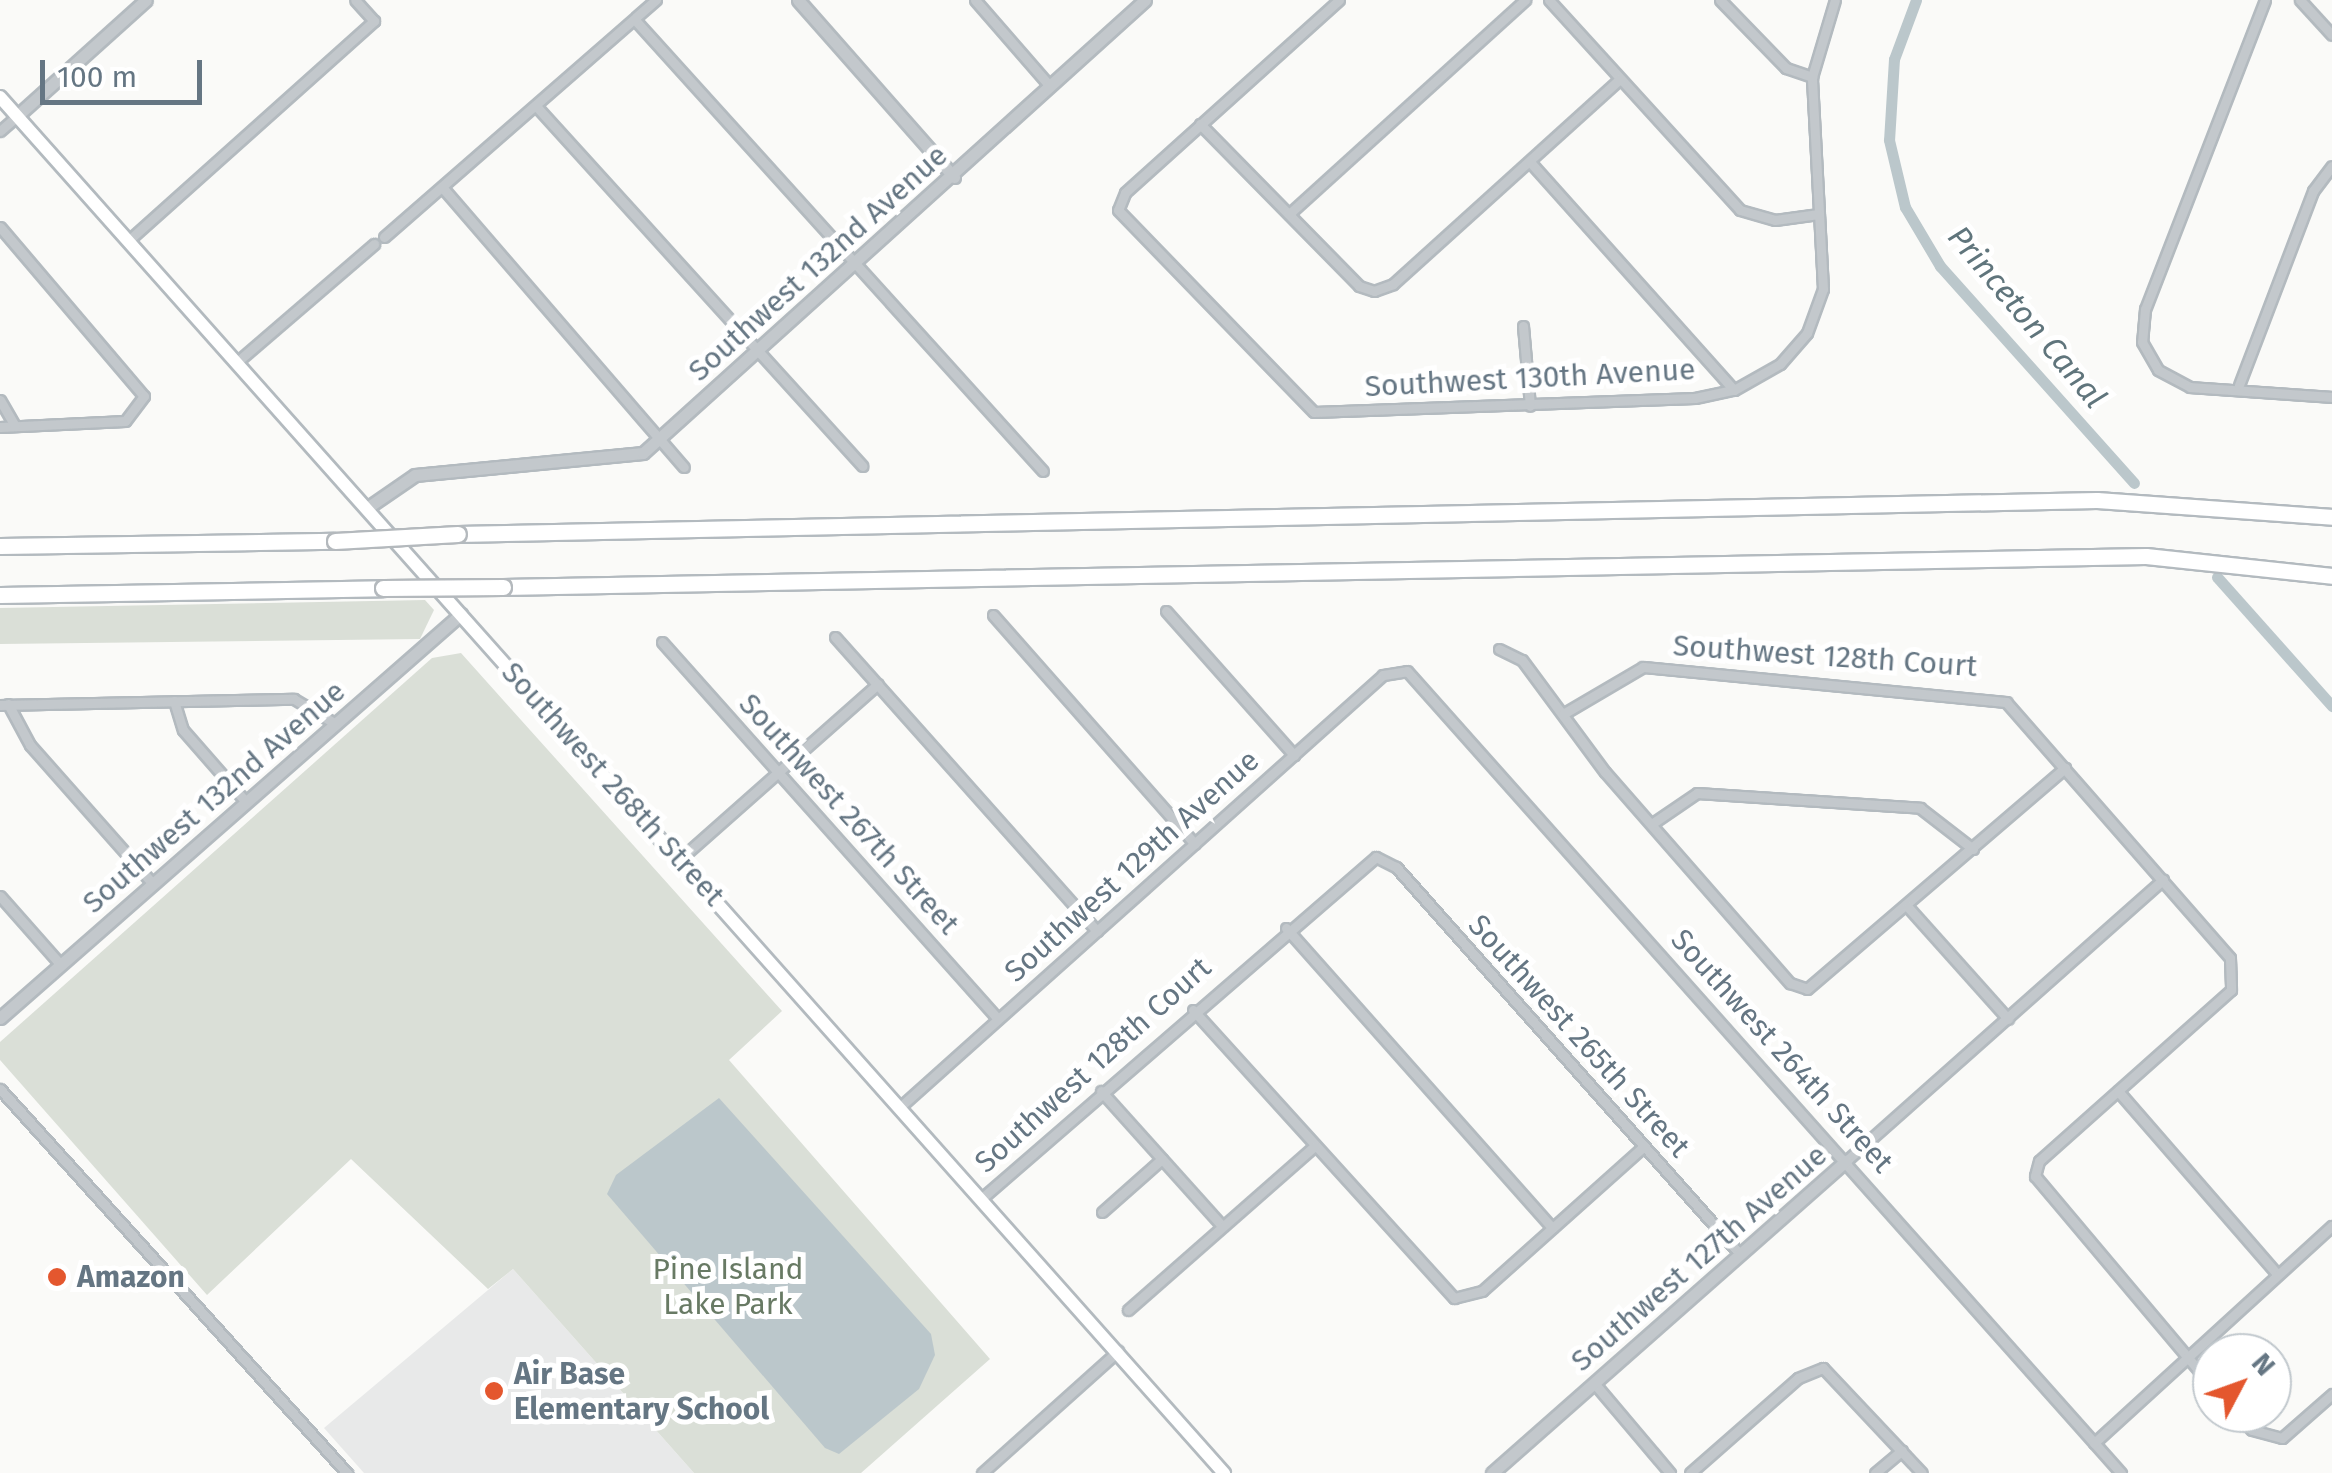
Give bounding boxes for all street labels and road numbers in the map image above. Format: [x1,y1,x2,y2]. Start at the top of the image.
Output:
street label: Southwest 132nd Avenue [681,137,955,389]
street label: Southwest 130th Avenue [1364,351,1696,405]
street label: Southwest 128th Court [1672,627,1978,685]
street label: Southwest 268th Street [494,655,732,913]
street label: Southwest 132nd Avenue [75,673,353,921]
street label: Southwest 267th Street [731,686,967,942]
street label: Southwest 129th Avenue [997,742,1267,990]
street label: Southwest 265th Street [1461,907,1697,1165]
street label: Southwest 264th Street [1663,922,1901,1180]
street label: Southwest 128th Court [968,950,1218,1180]
street label: Southwest 127th Avenue [1564,1137,1834,1379]

